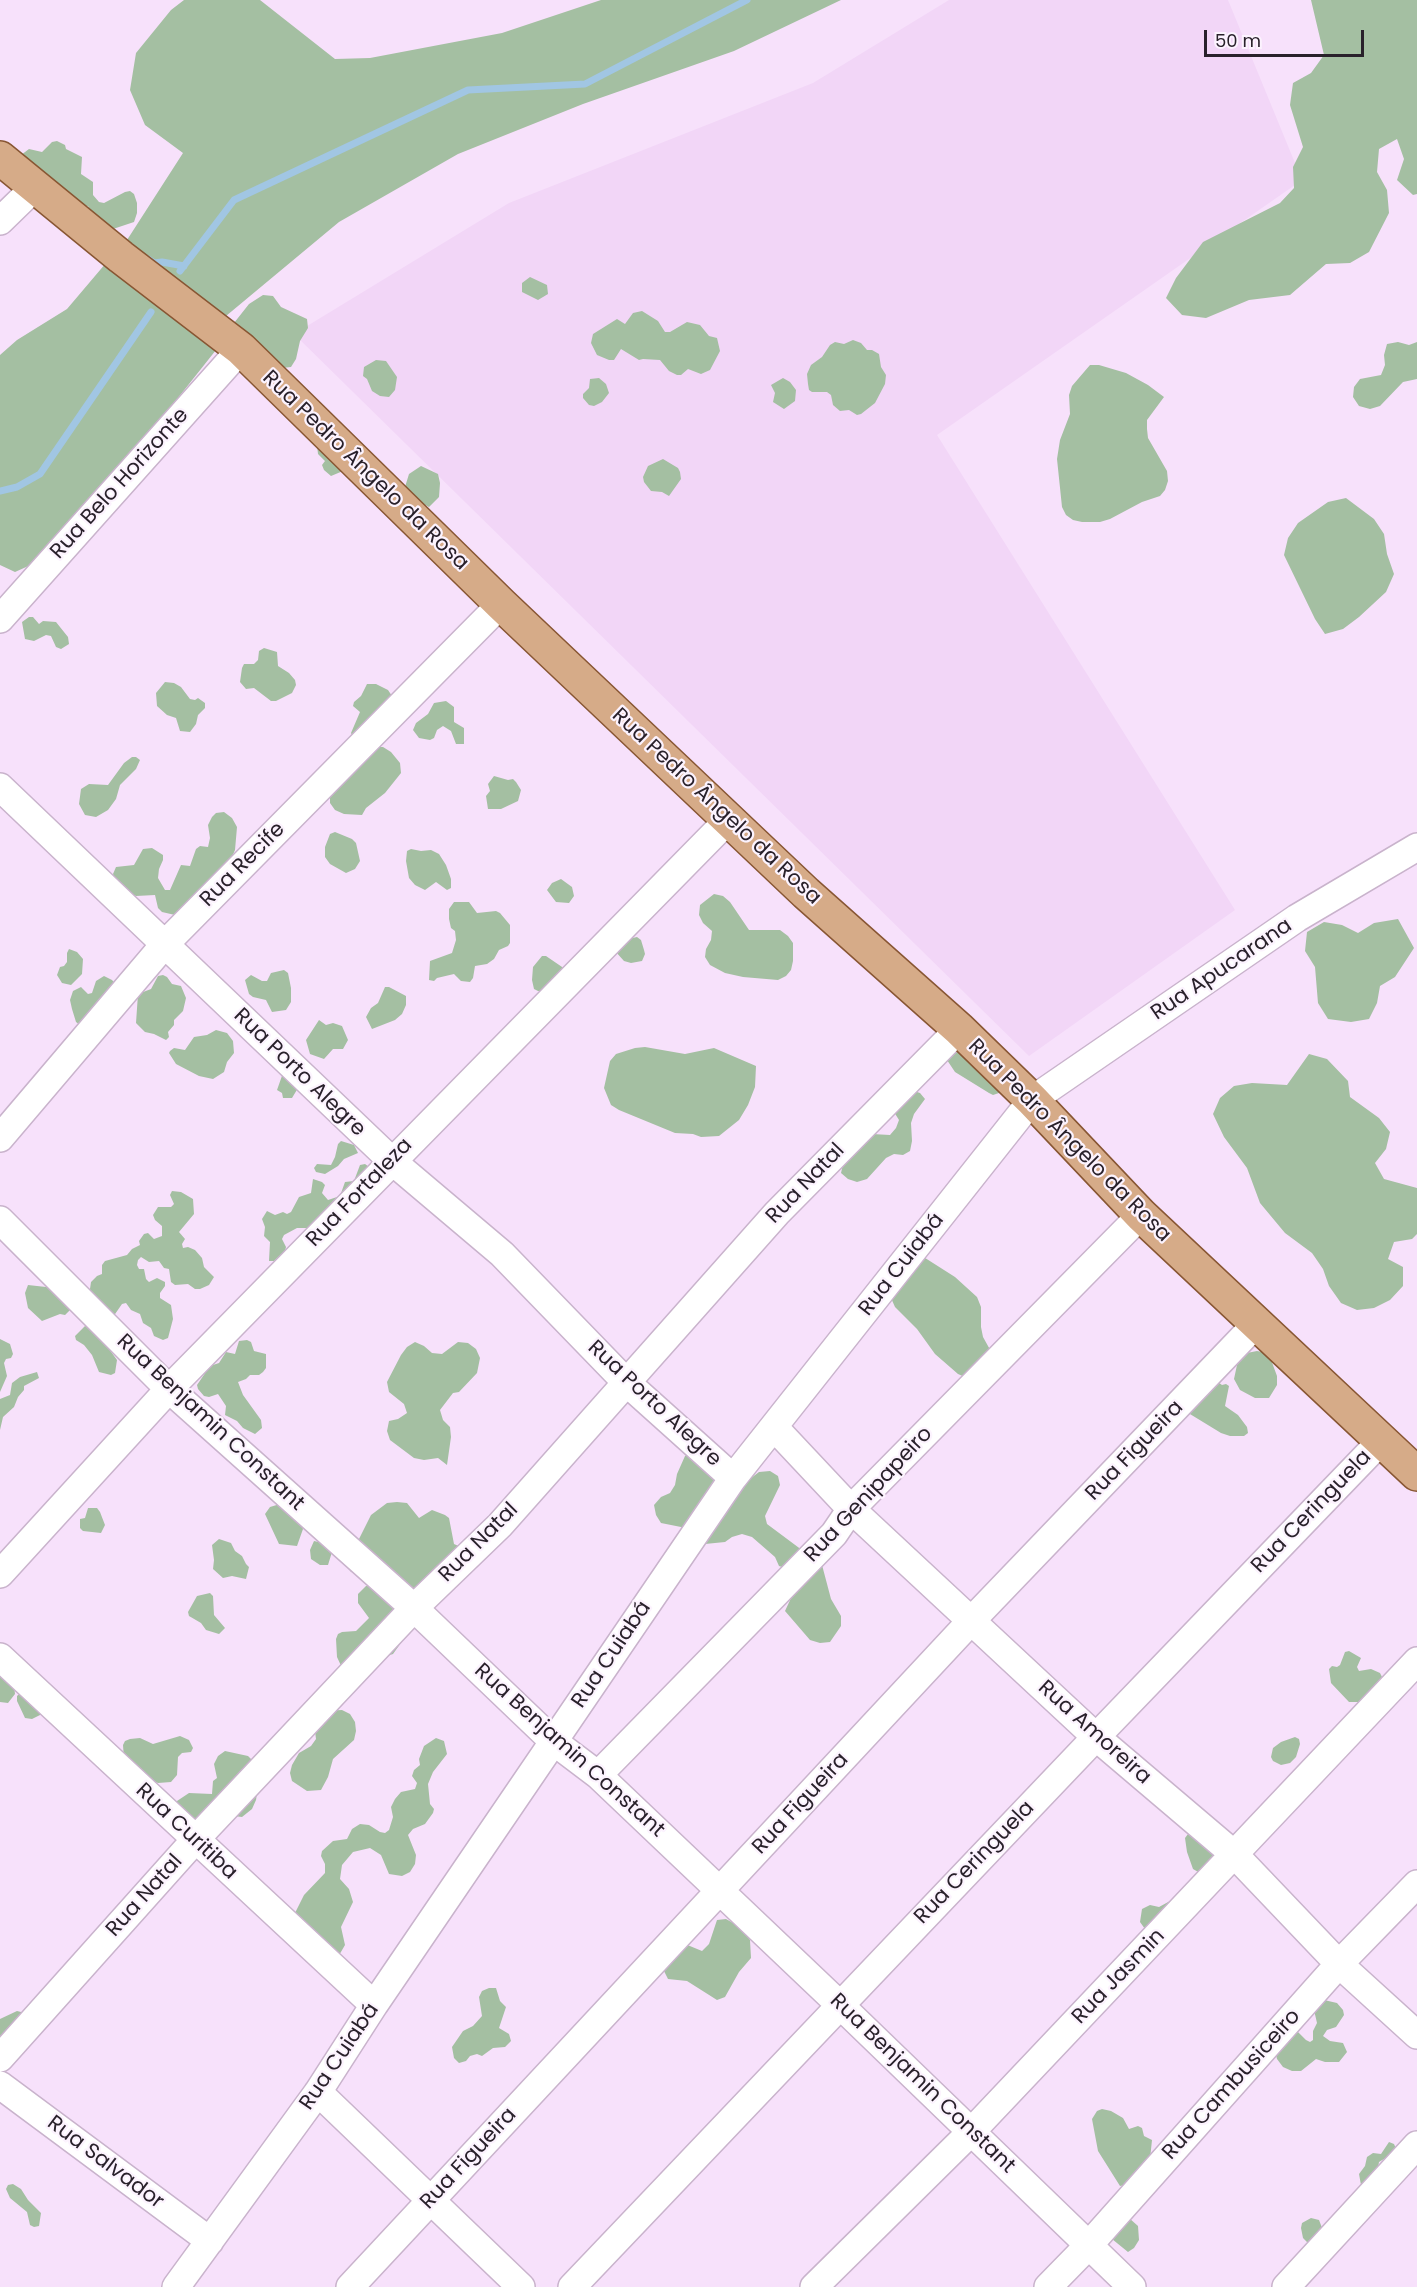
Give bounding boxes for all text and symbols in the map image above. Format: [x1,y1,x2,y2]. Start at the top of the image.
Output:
scale bar [1207,18,1368,56]
text: 50 m [1215,28,1261,53]
street label: Rua Pedro Ângelo da Rosa [257,366,473,576]
street label: Rua Belo Horizonte [46,403,194,565]
street label: Rua Pedro Ângelo da Rosa [606,703,826,911]
street label: Rua Recife [195,817,291,913]
street label: Rua Apucarana [1147,914,1297,1026]
street label: Rua Porto Alegre [228,1004,370,1142]
street label: Rua Pedro Ângelo da Rosa [962,1034,1176,1248]
street label: Rua Fortaleza [302,1133,418,1253]
street label: Rua Natal [762,1139,850,1229]
street label: Rua Cuiabá [854,1209,950,1321]
street label: Rua Benjamin Constant [111,1329,309,1517]
street label: Rua Porto Alegre [582,1336,726,1472]
street label: Rua Figueira [1081,1396,1189,1506]
street label: Rua Genipapeiro [800,1422,938,1568]
street label: Rua Ceringuela [1247,1445,1377,1579]
street label: Rua Natal [434,1498,524,1588]
street label: Rua Cuiabá [567,1597,657,1713]
street label: Rua Benjamin Constant [469,1659,669,1843]
street label: Rua Amoreira [1032,1676,1156,1790]
street label: Rua Figueira [748,1748,854,1860]
street label: Rua Curitiba [130,1779,242,1885]
street label: Rua Ceringuela [910,1796,1040,1930]
street label: Rua Natal [102,1850,188,1942]
street label: Rua Jasmin [1067,1924,1171,2030]
street label: Rua Benjamin Constant [824,1989,1020,2179]
street label: Rua Cuiabá [295,1999,385,2115]
street label: Rua Cambusiceiro [1158,2004,1306,2166]
street label: Rua Figueira [416,2103,522,2215]
street label: Rua Salvador [42,2111,168,2215]

